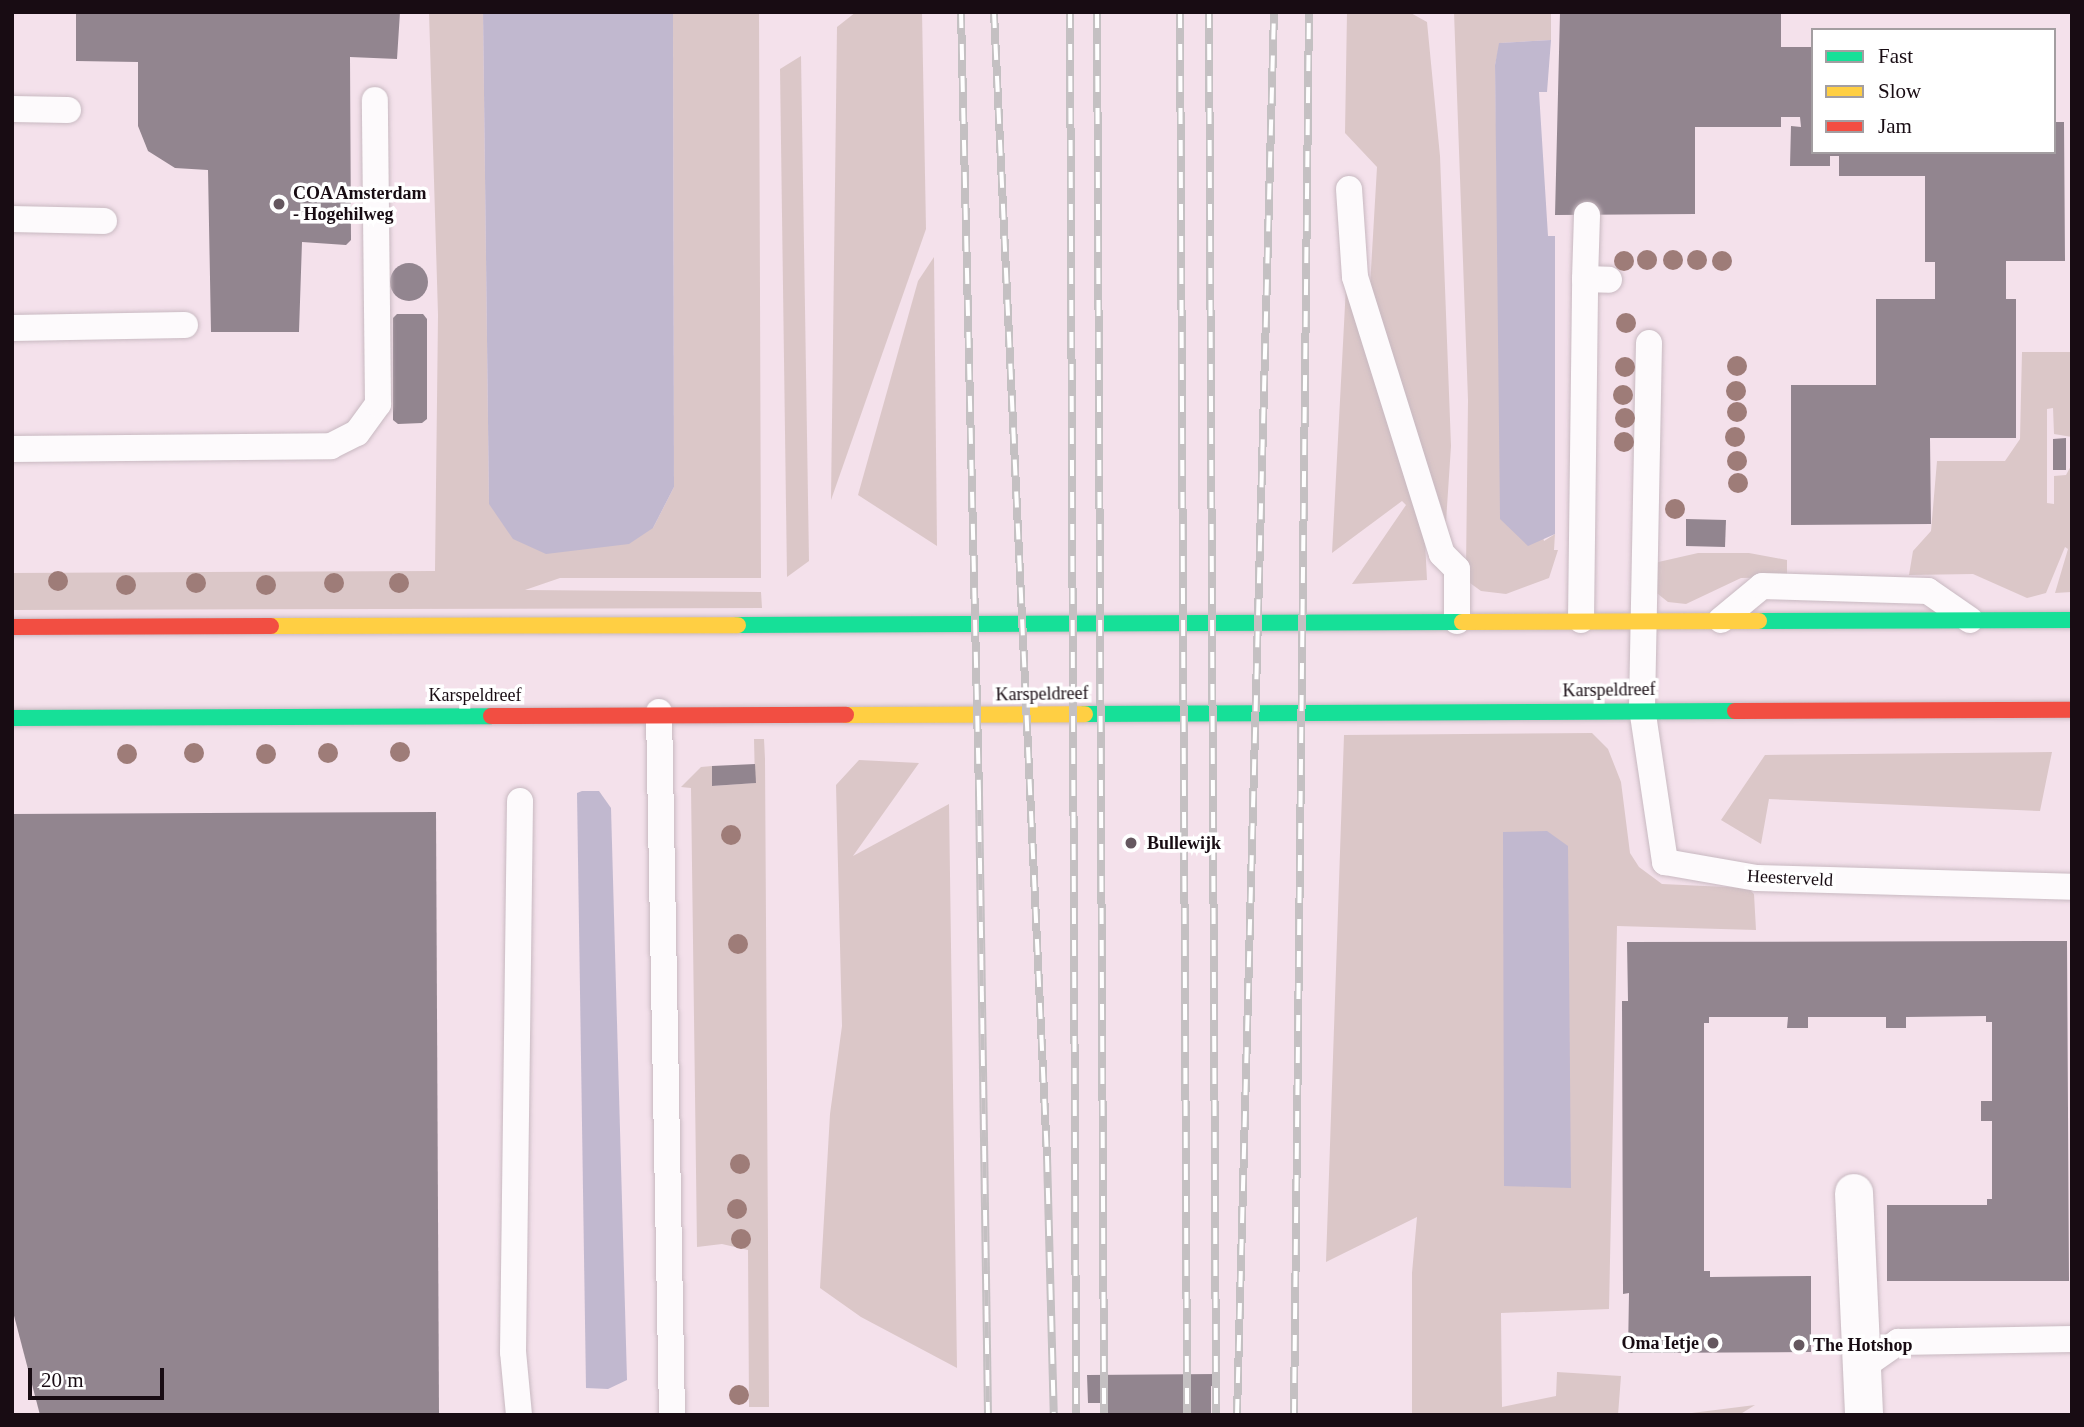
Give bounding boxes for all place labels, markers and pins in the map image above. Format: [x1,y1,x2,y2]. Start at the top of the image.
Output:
place label: COA Amsterdam - Hogehilweg [293,183,428,226]
marker: COA Amsterdam - Hogehilweg [271,196,287,212]
place label: Bullewijk [1147,832,1221,854]
marker: Bullewijk [1121,833,1141,853]
place label: Oma Ietje [1622,1332,1699,1354]
place label: The Hotshop [1813,1334,1913,1356]
marker: Oma Ietje [1705,1335,1721,1351]
marker: The Hotshop [1791,1337,1807,1353]

